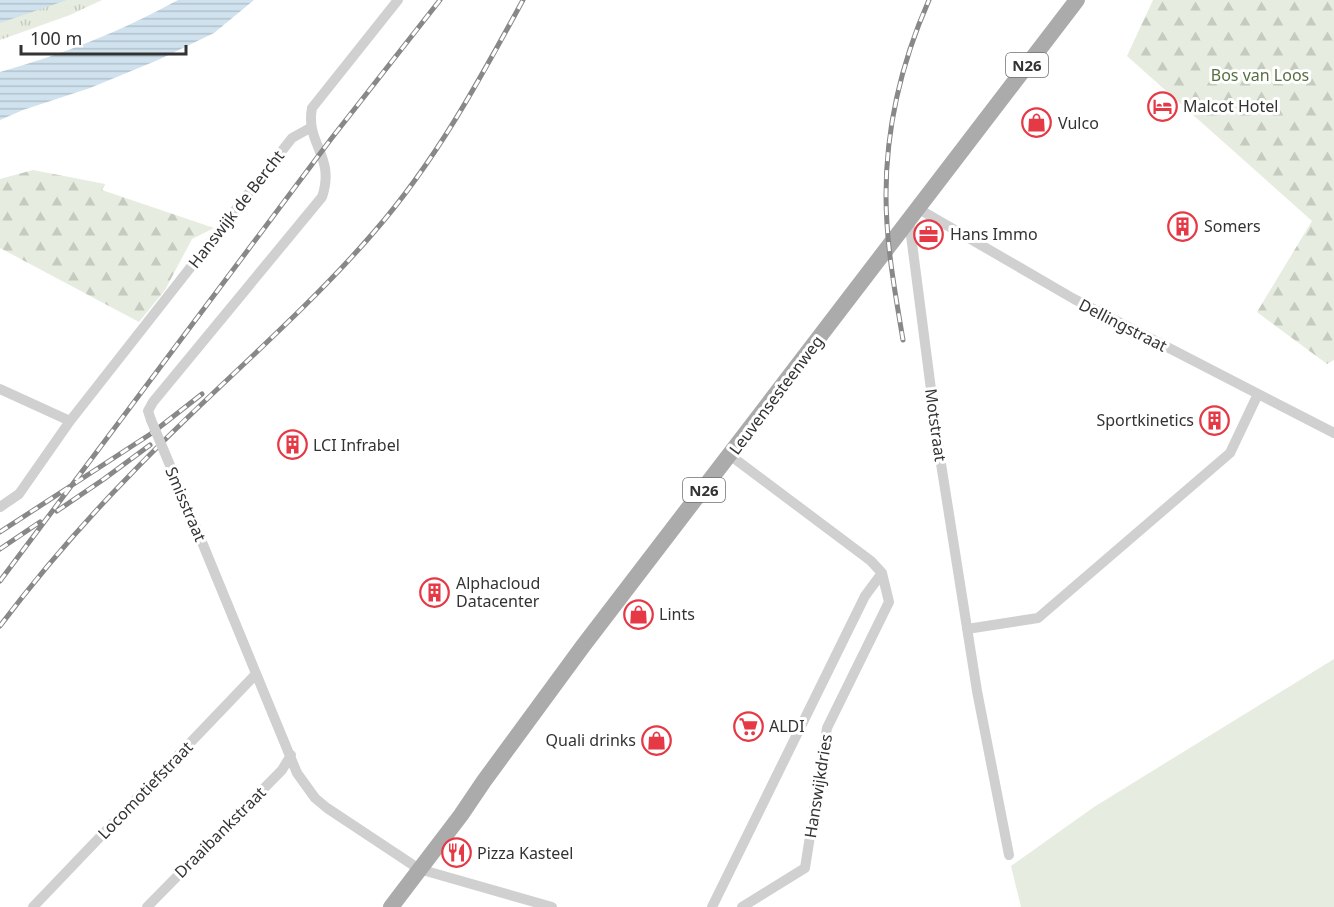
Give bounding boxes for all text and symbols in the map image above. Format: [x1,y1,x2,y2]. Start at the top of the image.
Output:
scale bar [21,18,186,56]
text: 100 m [30,26,82,50]
road number: N26 [1006,53,1048,77]
park label: Bos van Loos [1211,64,1309,86]
hotel icon: Malcot Hotel [1146,90,1178,122]
place label: Malcot Hotel [1183,95,1278,117]
shop icon: Vulco [1021,107,1053,139]
place label: Vulco [1058,112,1099,134]
street label: Hanswijk de Bercht [183,145,289,273]
building icon: Somers [1167,210,1199,242]
place label: Somers [1204,215,1261,237]
office icon: Hans Immo [913,218,945,250]
place label: Hans Immo [950,223,1038,245]
street label: Dellingstraat [1075,293,1171,357]
street label: Leuvensesteenweg [724,331,828,459]
street label: Motstraat [920,387,952,463]
building icon: Sportkinetics [1199,404,1231,436]
place label: Sportkinetics [1096,409,1194,431]
building icon: LCI Infrabel [276,429,308,461]
place label: LCI Infrabel [313,434,400,456]
street label: Smisstraat [160,463,212,545]
road number: N26 [683,478,725,502]
place label: Alphacloud Datacenter [456,572,540,612]
building icon: Alphacloud Datacenter [419,576,451,608]
shop icon: Lints [622,598,654,630]
place label: Lints [659,603,695,625]
supermarket icon: ALDI [732,710,764,742]
place label: ALDI [769,715,805,737]
shop icon: Quali drinks [641,724,673,756]
place label: Quali drinks [546,729,636,751]
street label: Hanswijkdries [799,732,837,840]
street label: Locomotiefstraat [93,736,198,844]
street label: Draaibankstraat [170,781,271,882]
restaurant icon: Pizza Kasteel [440,837,472,869]
place label: Pizza Kasteel [477,842,573,864]

